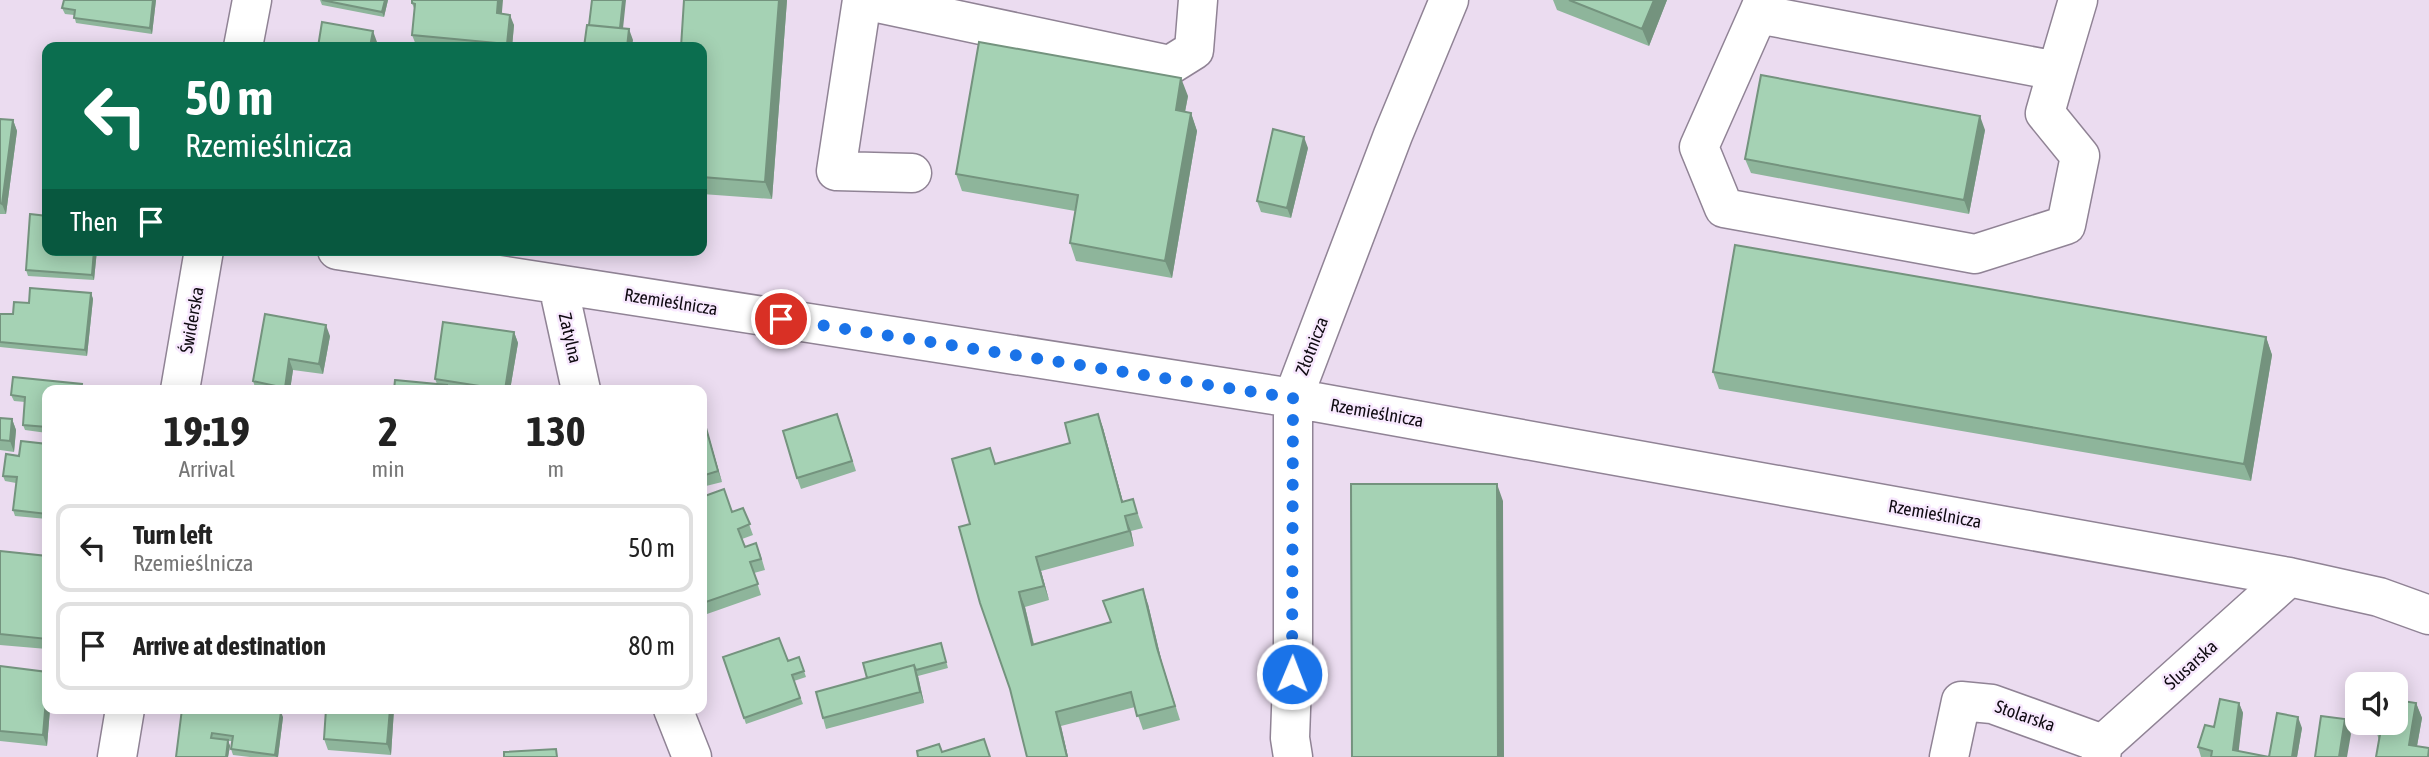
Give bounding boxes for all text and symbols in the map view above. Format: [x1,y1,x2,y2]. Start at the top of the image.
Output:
text: 50 m [185,69,273,125]
icon: left [70,70,161,161]
text: Rzemieślnicza [185,127,353,164]
icon: arrive [132,203,170,241]
text: Then [70,207,118,237]
street label: Rzemieślnicza [623,284,719,319]
street label: Świderska [175,285,208,355]
pin [751,289,811,349]
icon: arrive [762,300,800,338]
street label: Zatylna [555,311,586,365]
street label: Złotnicza [1291,314,1332,378]
street label: Rzemieślnicza [1329,394,1425,431]
text: 19:19 [164,407,250,455]
text: 2 [378,407,398,455]
text: 130 [526,407,585,455]
text: Arrival [179,456,235,482]
text: min [372,456,405,482]
text: m [548,456,564,482]
street label: Rzemieślnicza [1887,495,1983,532]
text: Turn left [133,520,213,550]
icon: left [74,529,112,567]
text: 50 m [628,533,675,563]
text: Rzemieślnicza [133,550,253,576]
icon: arrive [74,627,112,665]
text: Arrive at destination [133,631,326,661]
text: 80 m [628,631,675,661]
street label: Ślusarska [2160,636,2221,694]
position arrow [1255,637,1329,711]
map controls [2345,672,2408,735]
button: sound [2345,672,2408,735]
street label: Stolarska [1992,695,2058,736]

